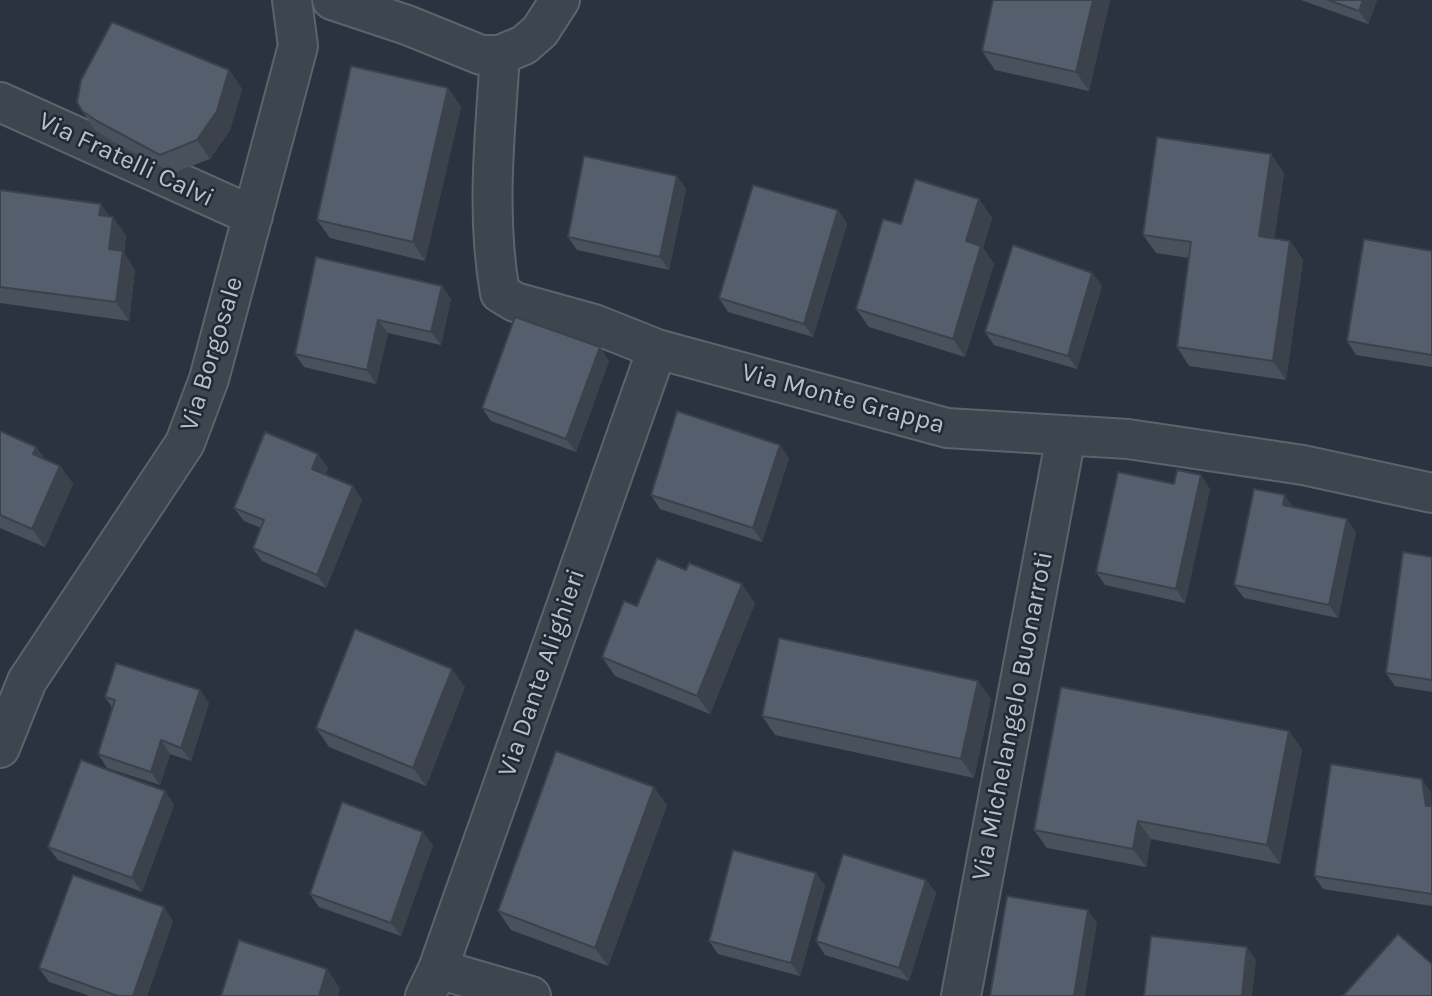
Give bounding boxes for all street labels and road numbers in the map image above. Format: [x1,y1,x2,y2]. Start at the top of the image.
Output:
street label: Via Fratelli Calvi [33,106,219,214]
street label: Via Borgosale [174,273,250,435]
street label: Via Monte Grappa [738,357,948,441]
street label: Via Michelangelo Buonarroti [966,549,1060,883]
street label: Via Dante Alighieri [492,565,592,781]

